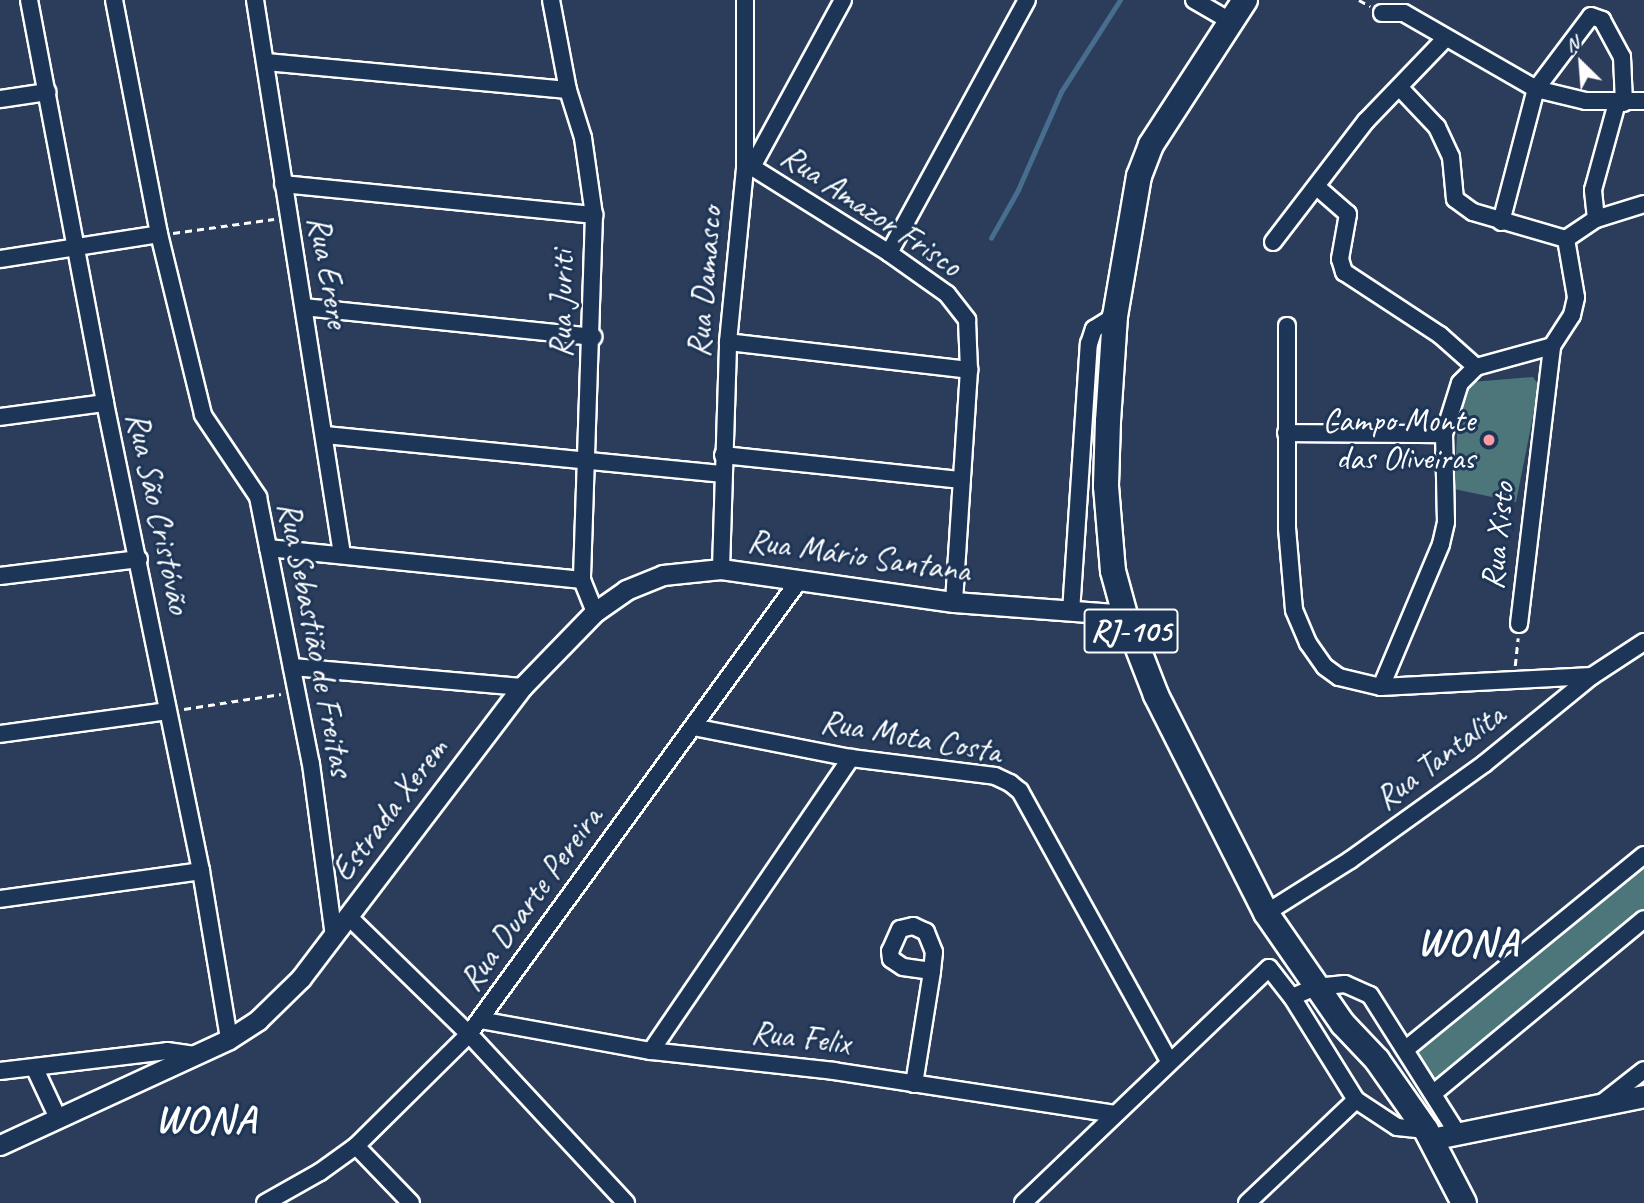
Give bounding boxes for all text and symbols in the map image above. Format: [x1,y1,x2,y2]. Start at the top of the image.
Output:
north arrow [1546,28,1616,98]
text: N [1562,31,1583,57]
street label: Rua Amazor Frisco [773,136,969,286]
street label: Rua Damasco [679,205,731,359]
street label: Rua Erere [299,213,357,331]
street label: Rua Juriti [541,250,583,358]
place label: Campo Monte das Oliveiras [1323,401,1475,479]
street label: Rua São Cristóvão [117,409,199,617]
marker: Campo Monte das Oliveiras [1481,432,1497,448]
street label: Rua Xisto [1473,480,1523,592]
street label: Rua Sebastião de Freitas [269,499,361,779]
street label: Rua Mário Santana [745,521,973,591]
road number: RJ-105 [1082,602,1180,660]
street label: Rua Tantalita [1367,695,1513,819]
street label: Rua Mota Costa [819,702,1003,772]
street label: Estrada Xerem [323,730,457,890]
street label: Rua Duarte Pereira [451,800,611,998]
district label: WONA [1418,918,1518,966]
street label: Rua Felix [750,1012,852,1064]
district label: WONA [156,1095,256,1143]

